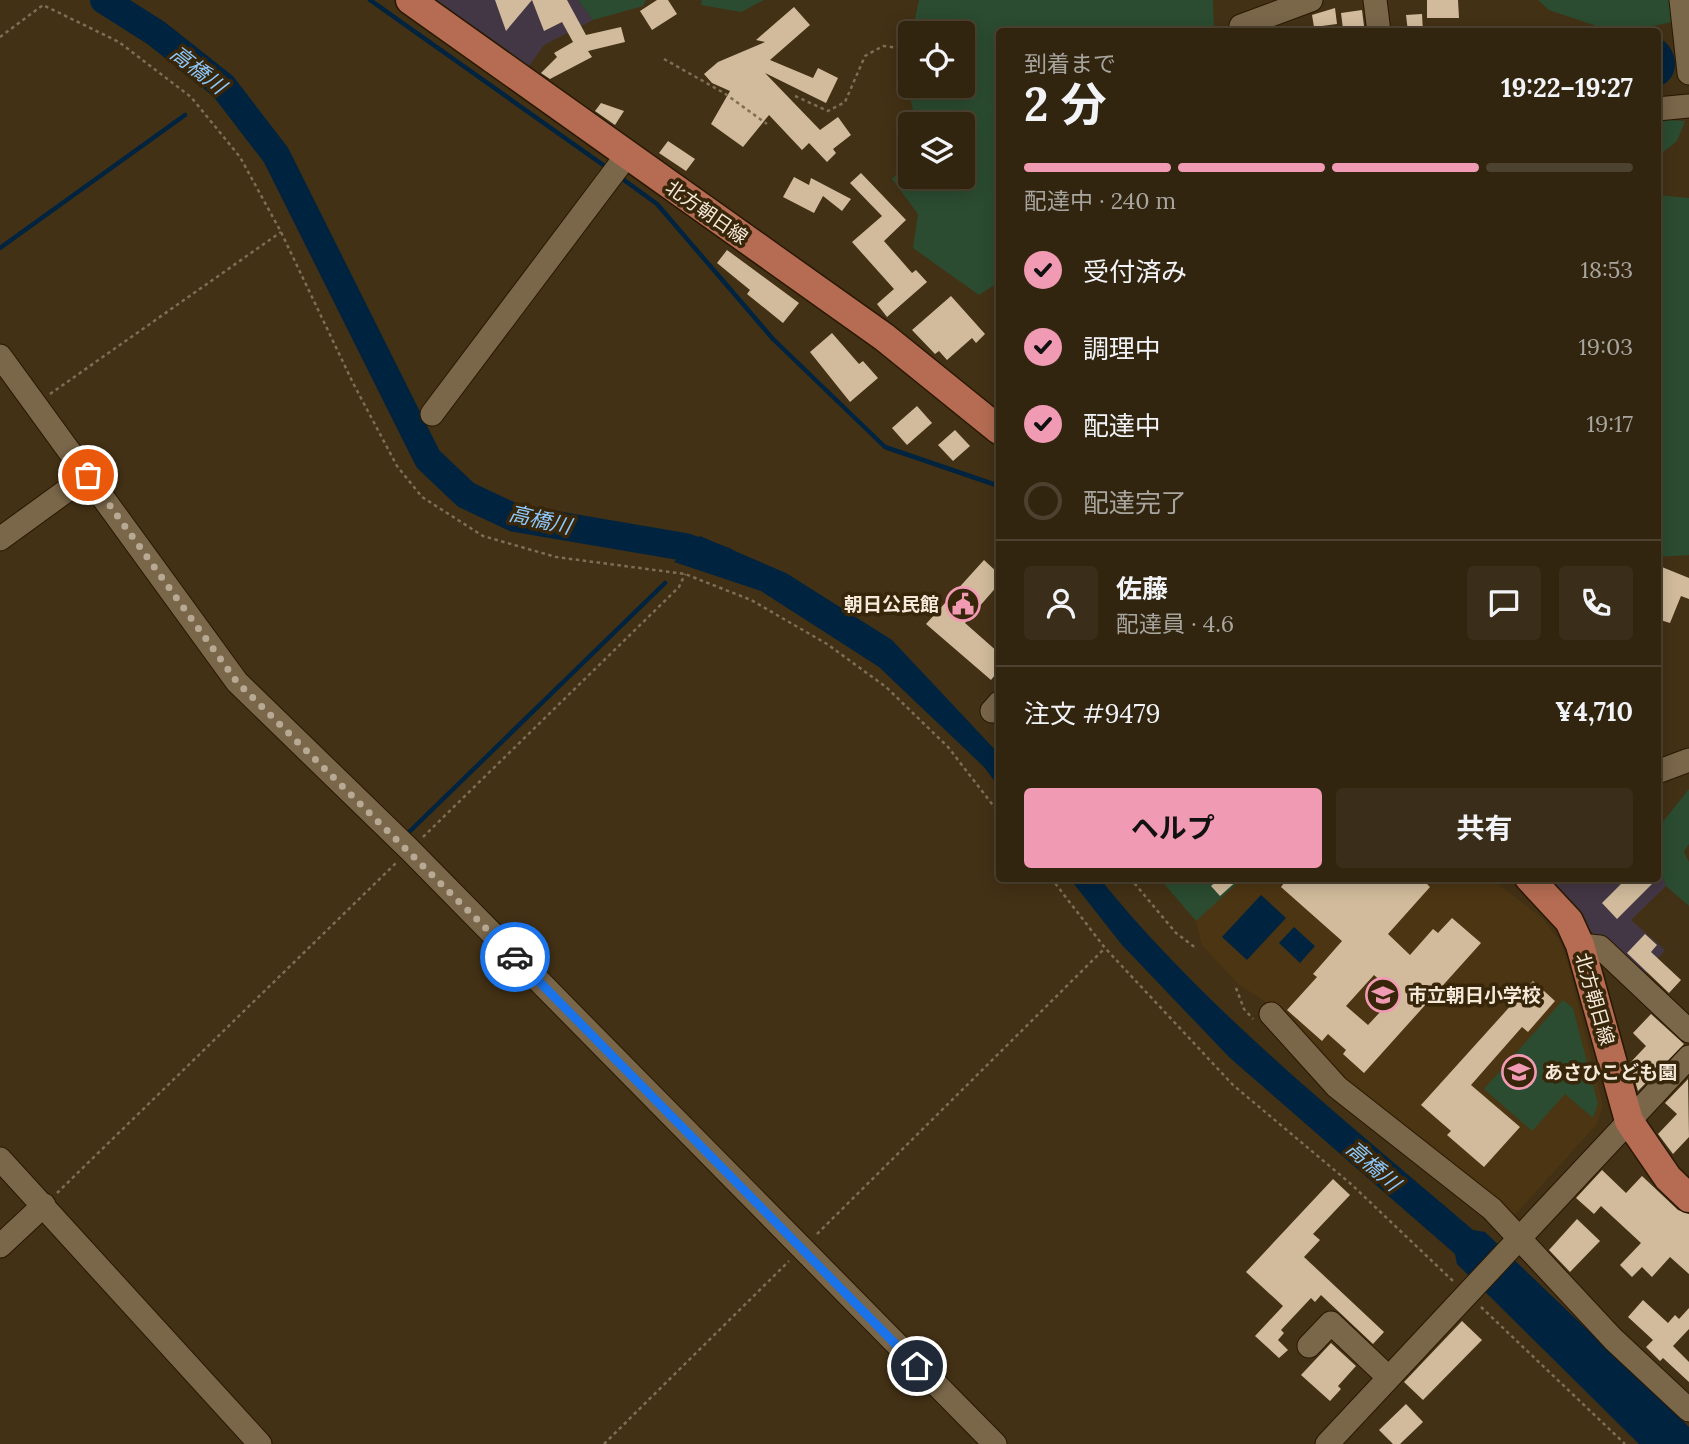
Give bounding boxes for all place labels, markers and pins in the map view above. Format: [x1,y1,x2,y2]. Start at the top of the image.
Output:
pin [58,445,118,505]
public building icon: 朝日公民館 [944,585,982,623]
place label: 朝日公民館 [844,592,939,616]
school or university icon: 市立朝日小学校 [1364,976,1402,1014]
place label: 市立朝日小学校 [1408,983,1541,1007]
school or university icon: あさひこども園 [1500,1053,1538,1091]
place label: あさひこども園 [1544,1060,1677,1084]
pin [887,1336,947,1396]

